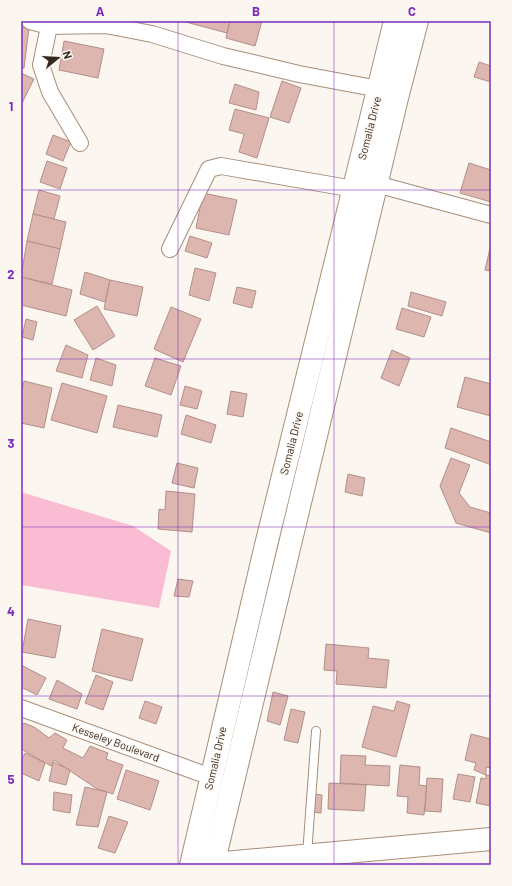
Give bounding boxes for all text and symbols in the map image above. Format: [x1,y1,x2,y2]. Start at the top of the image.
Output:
text: A [96,3,105,19]
text: B [252,3,260,19]
text: C [408,3,416,19]
north arrow [38,38,78,78]
text: N [61,49,75,60]
street label: Somalia Drive [355,95,383,161]
text: 1 [9,98,13,114]
text: 2 [7,266,15,282]
street label: Somalia Drive [277,410,305,476]
text: 3 [7,435,15,451]
text: 4 [7,603,15,619]
street label: Kesseley Boulevard [71,720,161,764]
street label: Somalia Drive [201,725,229,791]
text: 5 [7,771,15,787]

